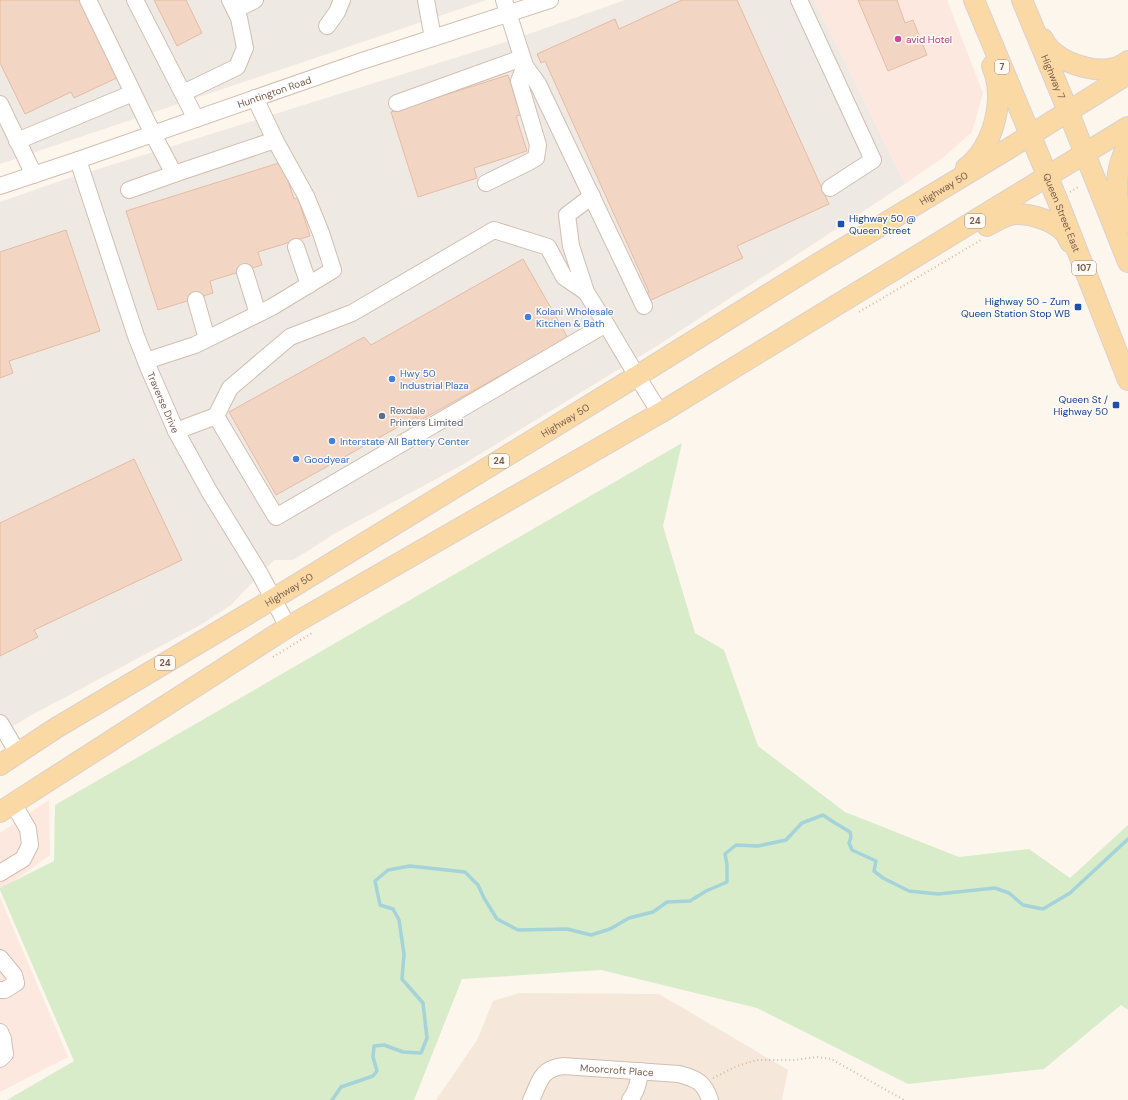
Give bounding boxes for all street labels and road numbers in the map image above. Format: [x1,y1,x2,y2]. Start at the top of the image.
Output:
street label: Highway 7 [1039,53,1069,101]
road number: 7 [995,60,1009,74]
street label: Huntington Road [236,73,313,110]
street label: Highway 50 [917,168,970,208]
street label: Queen Street East [1040,171,1084,254]
road number: 24 [965,214,985,228]
road number: 107 [1072,261,1096,275]
street label: Traverse Drive [144,370,183,435]
street label: Highway 50 [538,400,592,440]
road number: 24 [489,454,509,468]
street label: Highway 50 [262,570,315,609]
road number: 24 [155,656,175,670]
street label: Moorcroft Place [580,1061,655,1079]

